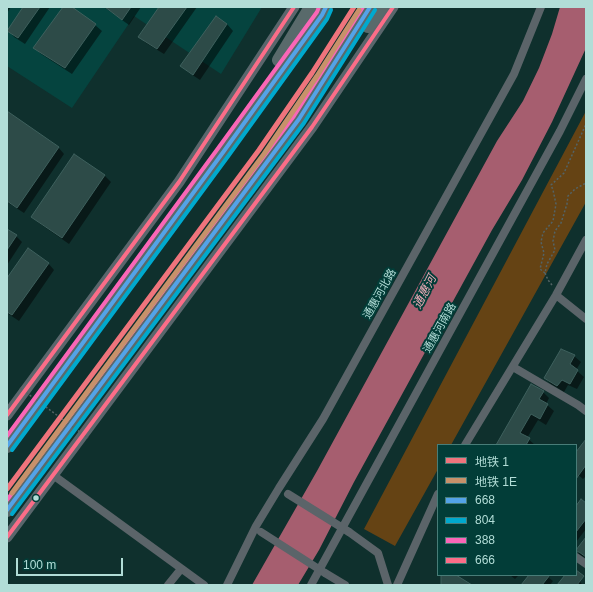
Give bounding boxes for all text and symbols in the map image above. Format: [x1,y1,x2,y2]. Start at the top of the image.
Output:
street label: 通惠河北路 [361,267,399,321]
water label: 通惠河 [410,273,440,311]
street label: 通惠河南路 [421,301,459,355]
legend [437,444,577,576]
text: 地铁 1 [475,455,509,469]
text: 地铁 1E [475,475,517,489]
unlabelled marker [31,493,41,503]
text: 668 [475,493,495,507]
text: 804 [475,513,495,527]
text: 388 [475,533,495,547]
scale bar [18,550,125,576]
text: 666 [475,553,495,567]
text: 100 m [23,558,56,572]

